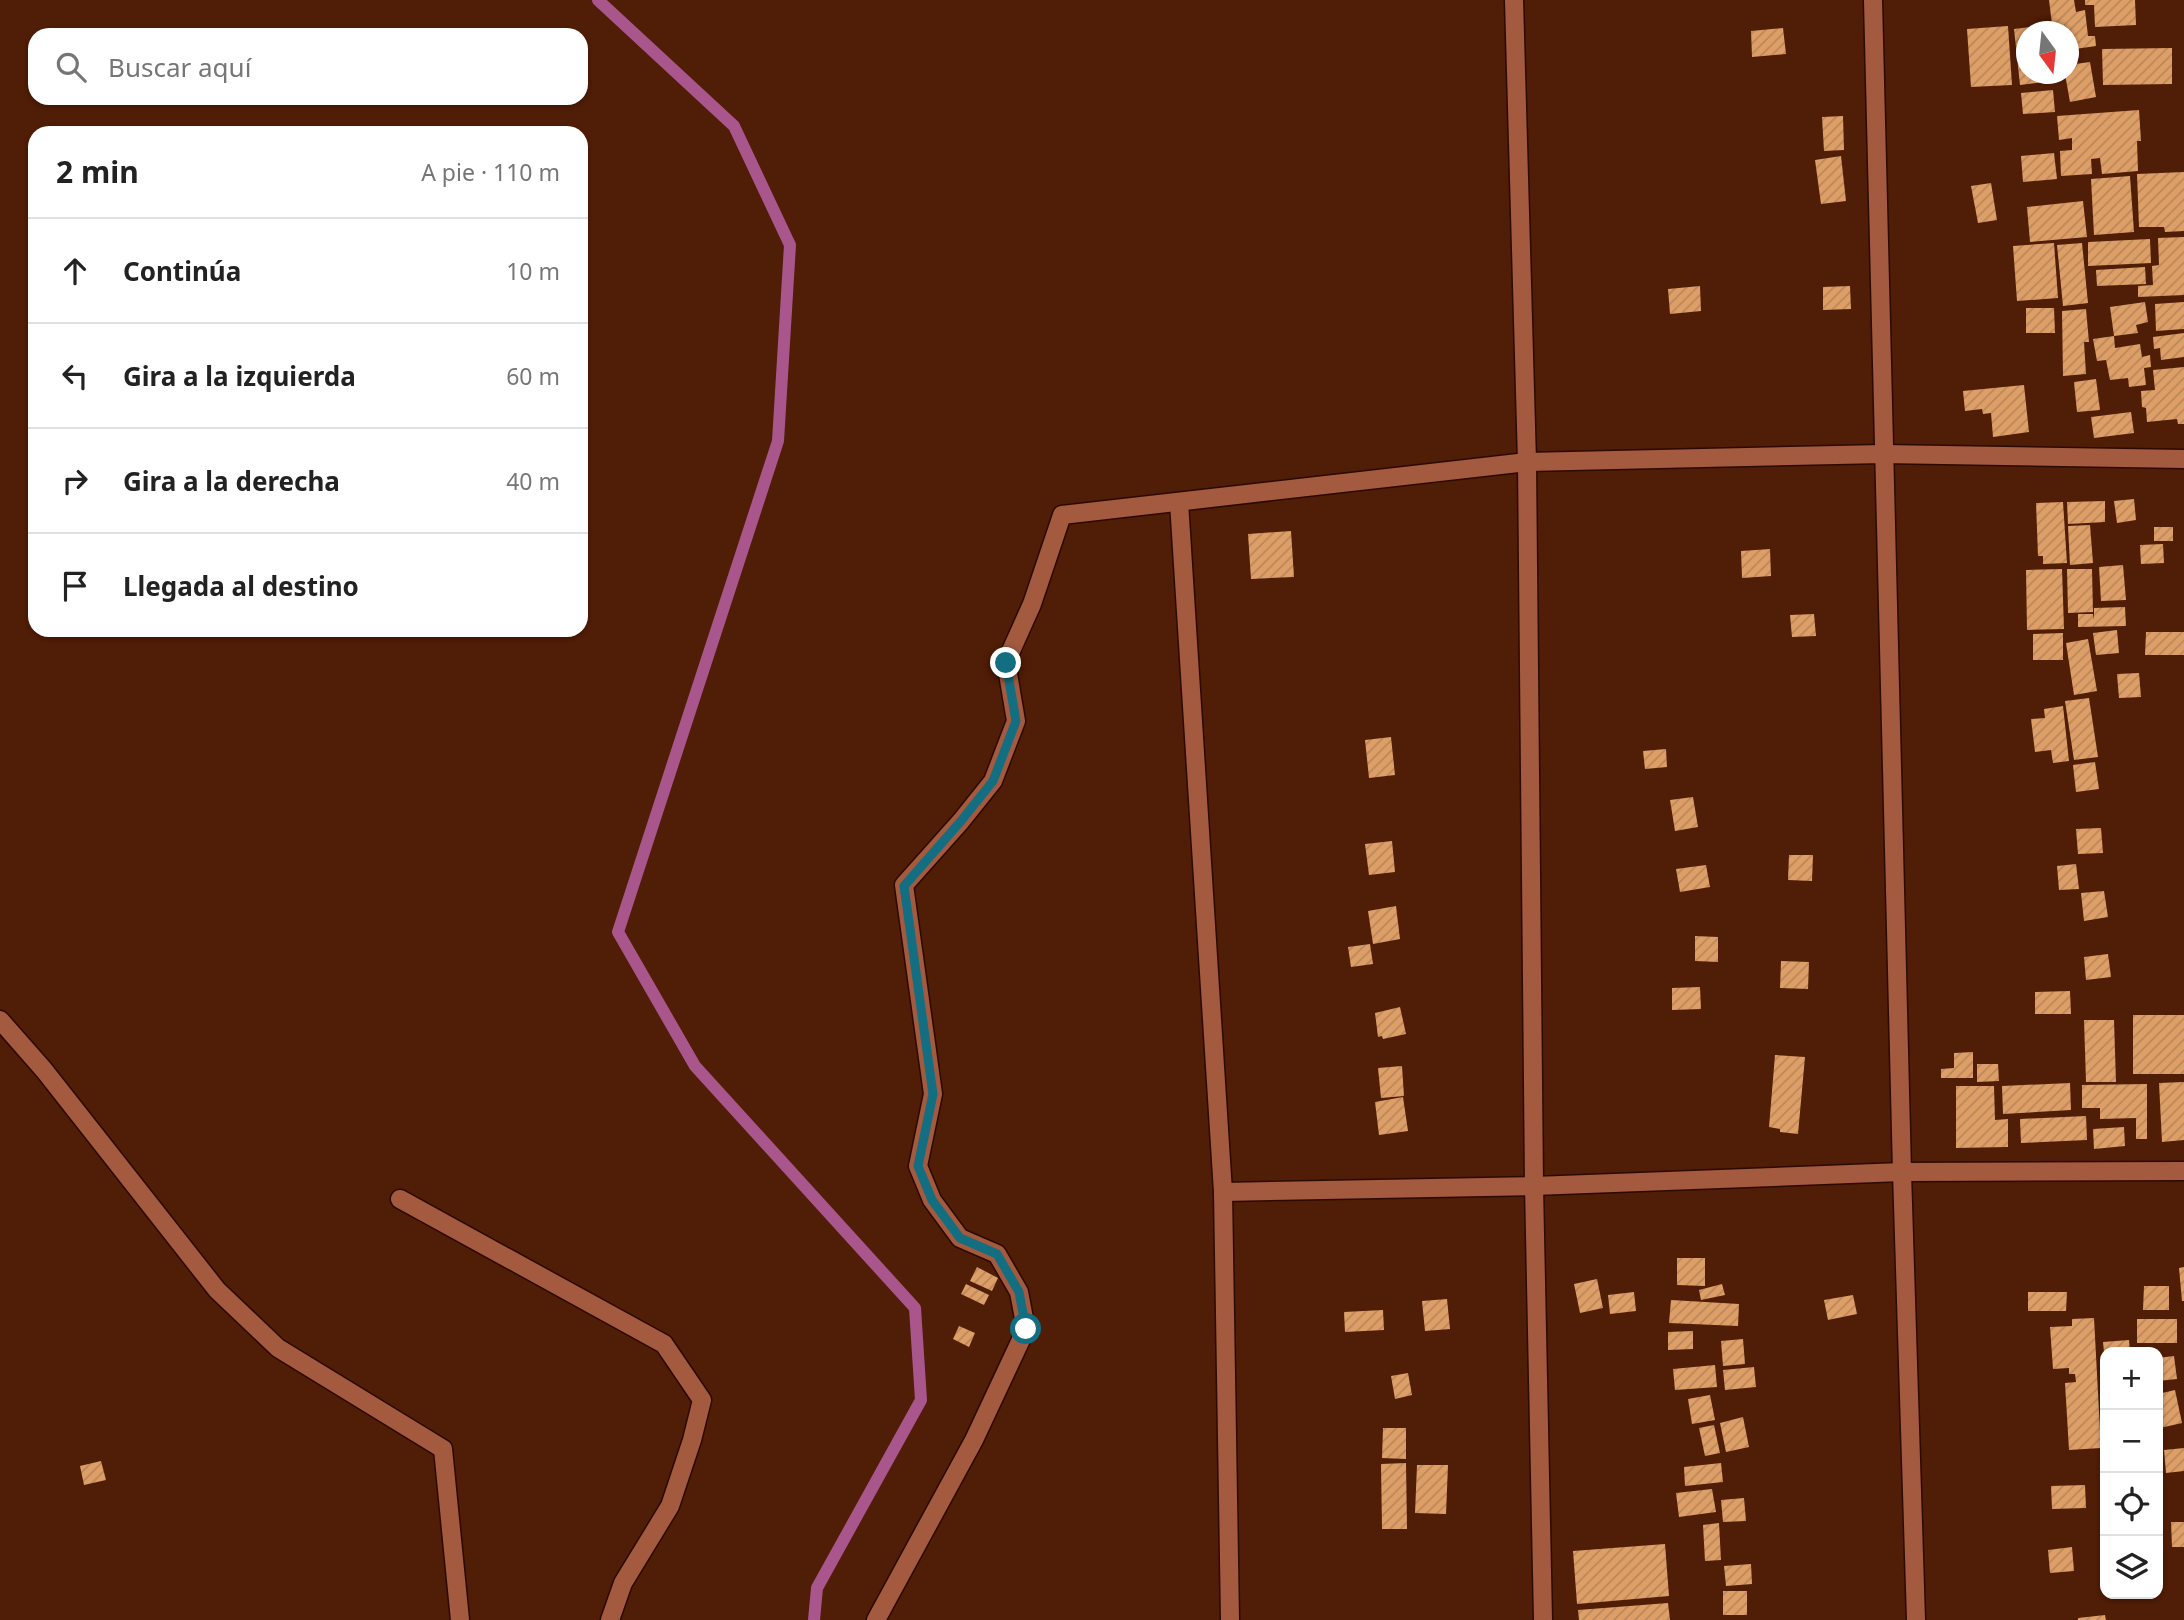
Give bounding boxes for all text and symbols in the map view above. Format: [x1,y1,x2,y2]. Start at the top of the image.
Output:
north arrow [2016,21,2079,84]
search box [28,28,588,105]
icon: search [52,48,90,86]
text: Buscar aquí [108,49,251,85]
text: 2 min [56,151,139,192]
text: A pie · 110 m [421,156,560,188]
icon: ahead [56,252,94,290]
text: Continúa [123,253,241,289]
text: 10 m [506,255,560,287]
icon: left [56,357,94,395]
text: Gira a la izquierda [123,358,356,394]
text: 60 m [506,360,560,392]
icon: right [56,462,94,500]
text: Gira a la derecha [123,463,340,499]
text: 40 m [506,465,560,497]
icon: arrive [56,567,94,605]
text: Llegada al destino [123,568,359,604]
route end [990,647,1021,678]
route start [1010,1313,1041,1344]
map controls [2100,1347,2163,1599]
button: + [2100,1347,2163,1410]
button: − [2100,1410,2163,1473]
button: locate [2100,1473,2163,1536]
button: layers [2100,1536,2163,1599]

